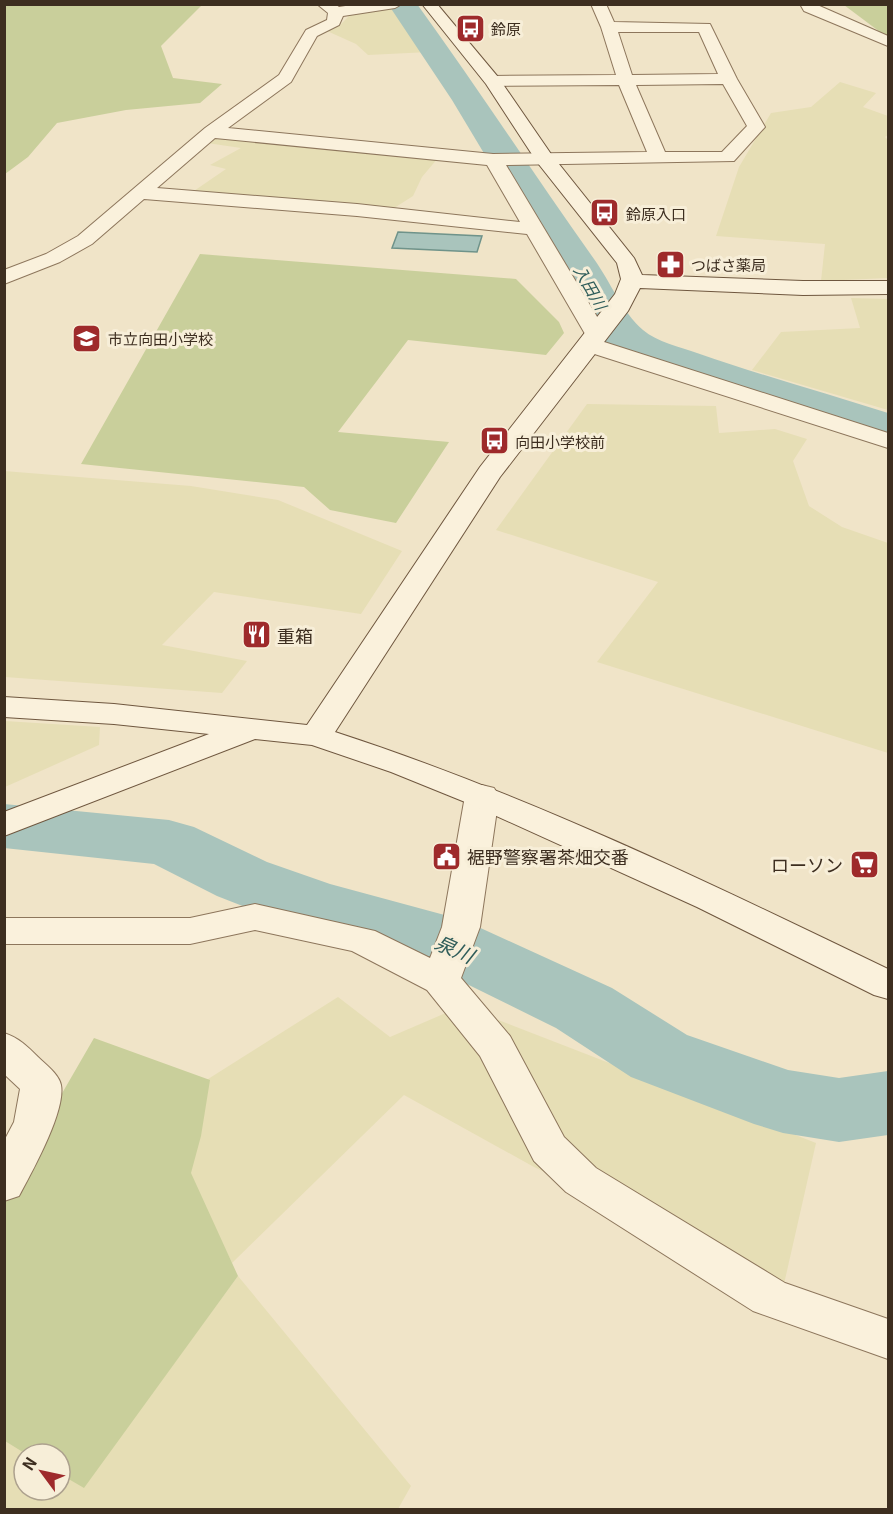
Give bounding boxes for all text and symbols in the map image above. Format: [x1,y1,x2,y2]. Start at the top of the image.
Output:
bus stop icon: 鈴原 [454,12,486,44]
place label: 鈴原 [491,18,521,39]
bus stop icon: 鈴原入口 [589,197,621,229]
place label: 鈴原入口 [626,203,686,224]
pharmacy icon: つばさ薬局 [654,248,686,280]
place label: つばさ薬局 [691,254,766,275]
water label: 入田川 [569,260,614,316]
school or university icon: 市立向田小学校 [71,322,103,354]
place label: 市立向田小学校 [108,328,213,349]
bus stop icon: 向田小学校前 [478,425,510,457]
place label: 向田小学校前 [515,431,605,452]
restaurant icon: 重箱 [240,619,272,651]
place label: 重箱 [277,622,313,648]
public building icon: 裾野警察署茶畑交番 [430,840,462,872]
place label: 裾野警察署茶畑交番 [467,843,629,869]
supermarket icon: ローソン [848,848,880,880]
place label: ローソン [771,851,843,877]
water label: 泉川 [431,927,481,970]
north arrow [12,1442,72,1502]
text: N [15,1452,42,1475]

